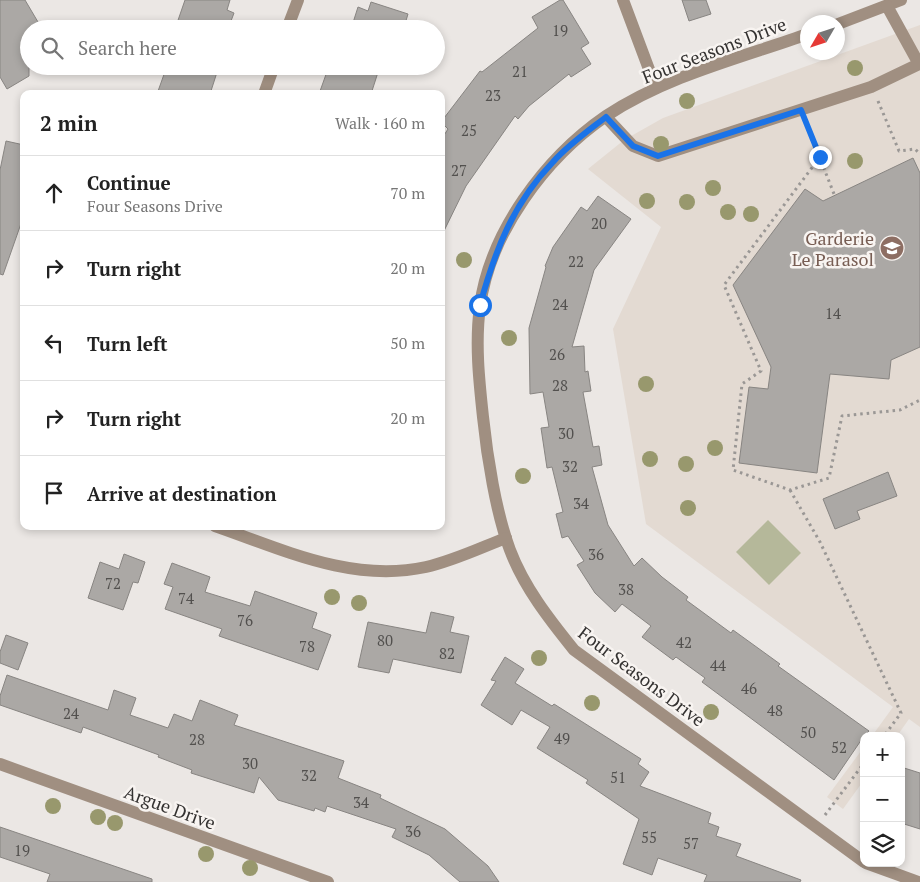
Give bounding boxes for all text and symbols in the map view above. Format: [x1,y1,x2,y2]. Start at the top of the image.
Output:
street label: Four Seasons Drive [638,11,790,89]
north arrow [800,15,845,60]
search box [20,20,445,75]
house number: 19 [552,20,568,40]
icon: search [38,34,66,62]
text: Search here [78,35,177,60]
house number: 21 [512,61,528,81]
house number: 23 [485,85,501,105]
text: 2 min [40,109,97,137]
text: Walk · 160 m [335,112,425,134]
house number: 25 [461,120,477,140]
route end [809,146,832,169]
house number: 27 [451,160,467,180]
text: Continue [87,170,171,195]
icon: ahead [40,179,68,207]
text: 70 m [390,182,425,204]
text: Four Seasons Drive [87,195,223,217]
house number: 20 [591,213,607,233]
place label: Garderie Le Parasol [792,226,874,271]
school or university icon: Garderie Le Parasol [879,235,905,261]
house number: 22 [568,251,584,271]
icon: right [40,254,68,282]
text: Turn right [87,256,181,281]
text: 20 m [390,257,425,279]
route start [469,294,492,317]
house number: 24 [552,294,568,314]
house number: 14 [825,303,841,323]
icon: left [40,329,68,357]
text: Turn left [87,331,168,356]
text: 50 m [390,332,425,354]
house number: 26 [549,344,565,364]
house number: 28 [552,375,568,395]
icon: right [40,404,68,432]
text: Turn right [87,406,181,431]
text: 20 m [390,407,425,429]
house number: 30 [558,423,574,443]
house number: 32 [562,456,578,476]
icon: arrive [40,479,68,507]
text: Arrive at destination [87,481,276,506]
house number: 34 [573,493,589,513]
house number: 36 [588,544,604,564]
house number: 72 [105,573,121,593]
house number: 38 [618,579,634,599]
house number: 74 [178,588,194,608]
house number: 76 [237,610,253,630]
street label: Four Seasons Drive [574,620,710,732]
house number: 80 [377,630,393,650]
house number: 42 [676,632,692,652]
house number: 78 [299,636,315,656]
house number: 82 [439,643,455,663]
house number: 44 [710,655,726,675]
house number: 46 [741,678,757,698]
house number: 48 [767,700,783,720]
house number: 24 [63,703,79,723]
house number: 50 [800,722,816,742]
house number: 49 [554,728,570,748]
house number: 28 [189,729,205,749]
map controls [860,732,905,867]
button: + [860,732,905,777]
house number: 52 [831,737,847,757]
house number: 30 [242,753,258,773]
house number: 32 [301,765,317,785]
house number: 51 [610,767,626,787]
button: − [860,777,905,822]
street label: Argue Drive [121,779,219,835]
house number: 34 [353,792,369,812]
house number: 36 [405,821,421,841]
button: layers [860,822,905,867]
house number: 55 [641,827,657,847]
house number: 57 [683,833,699,853]
house number: 19 [14,840,30,860]

